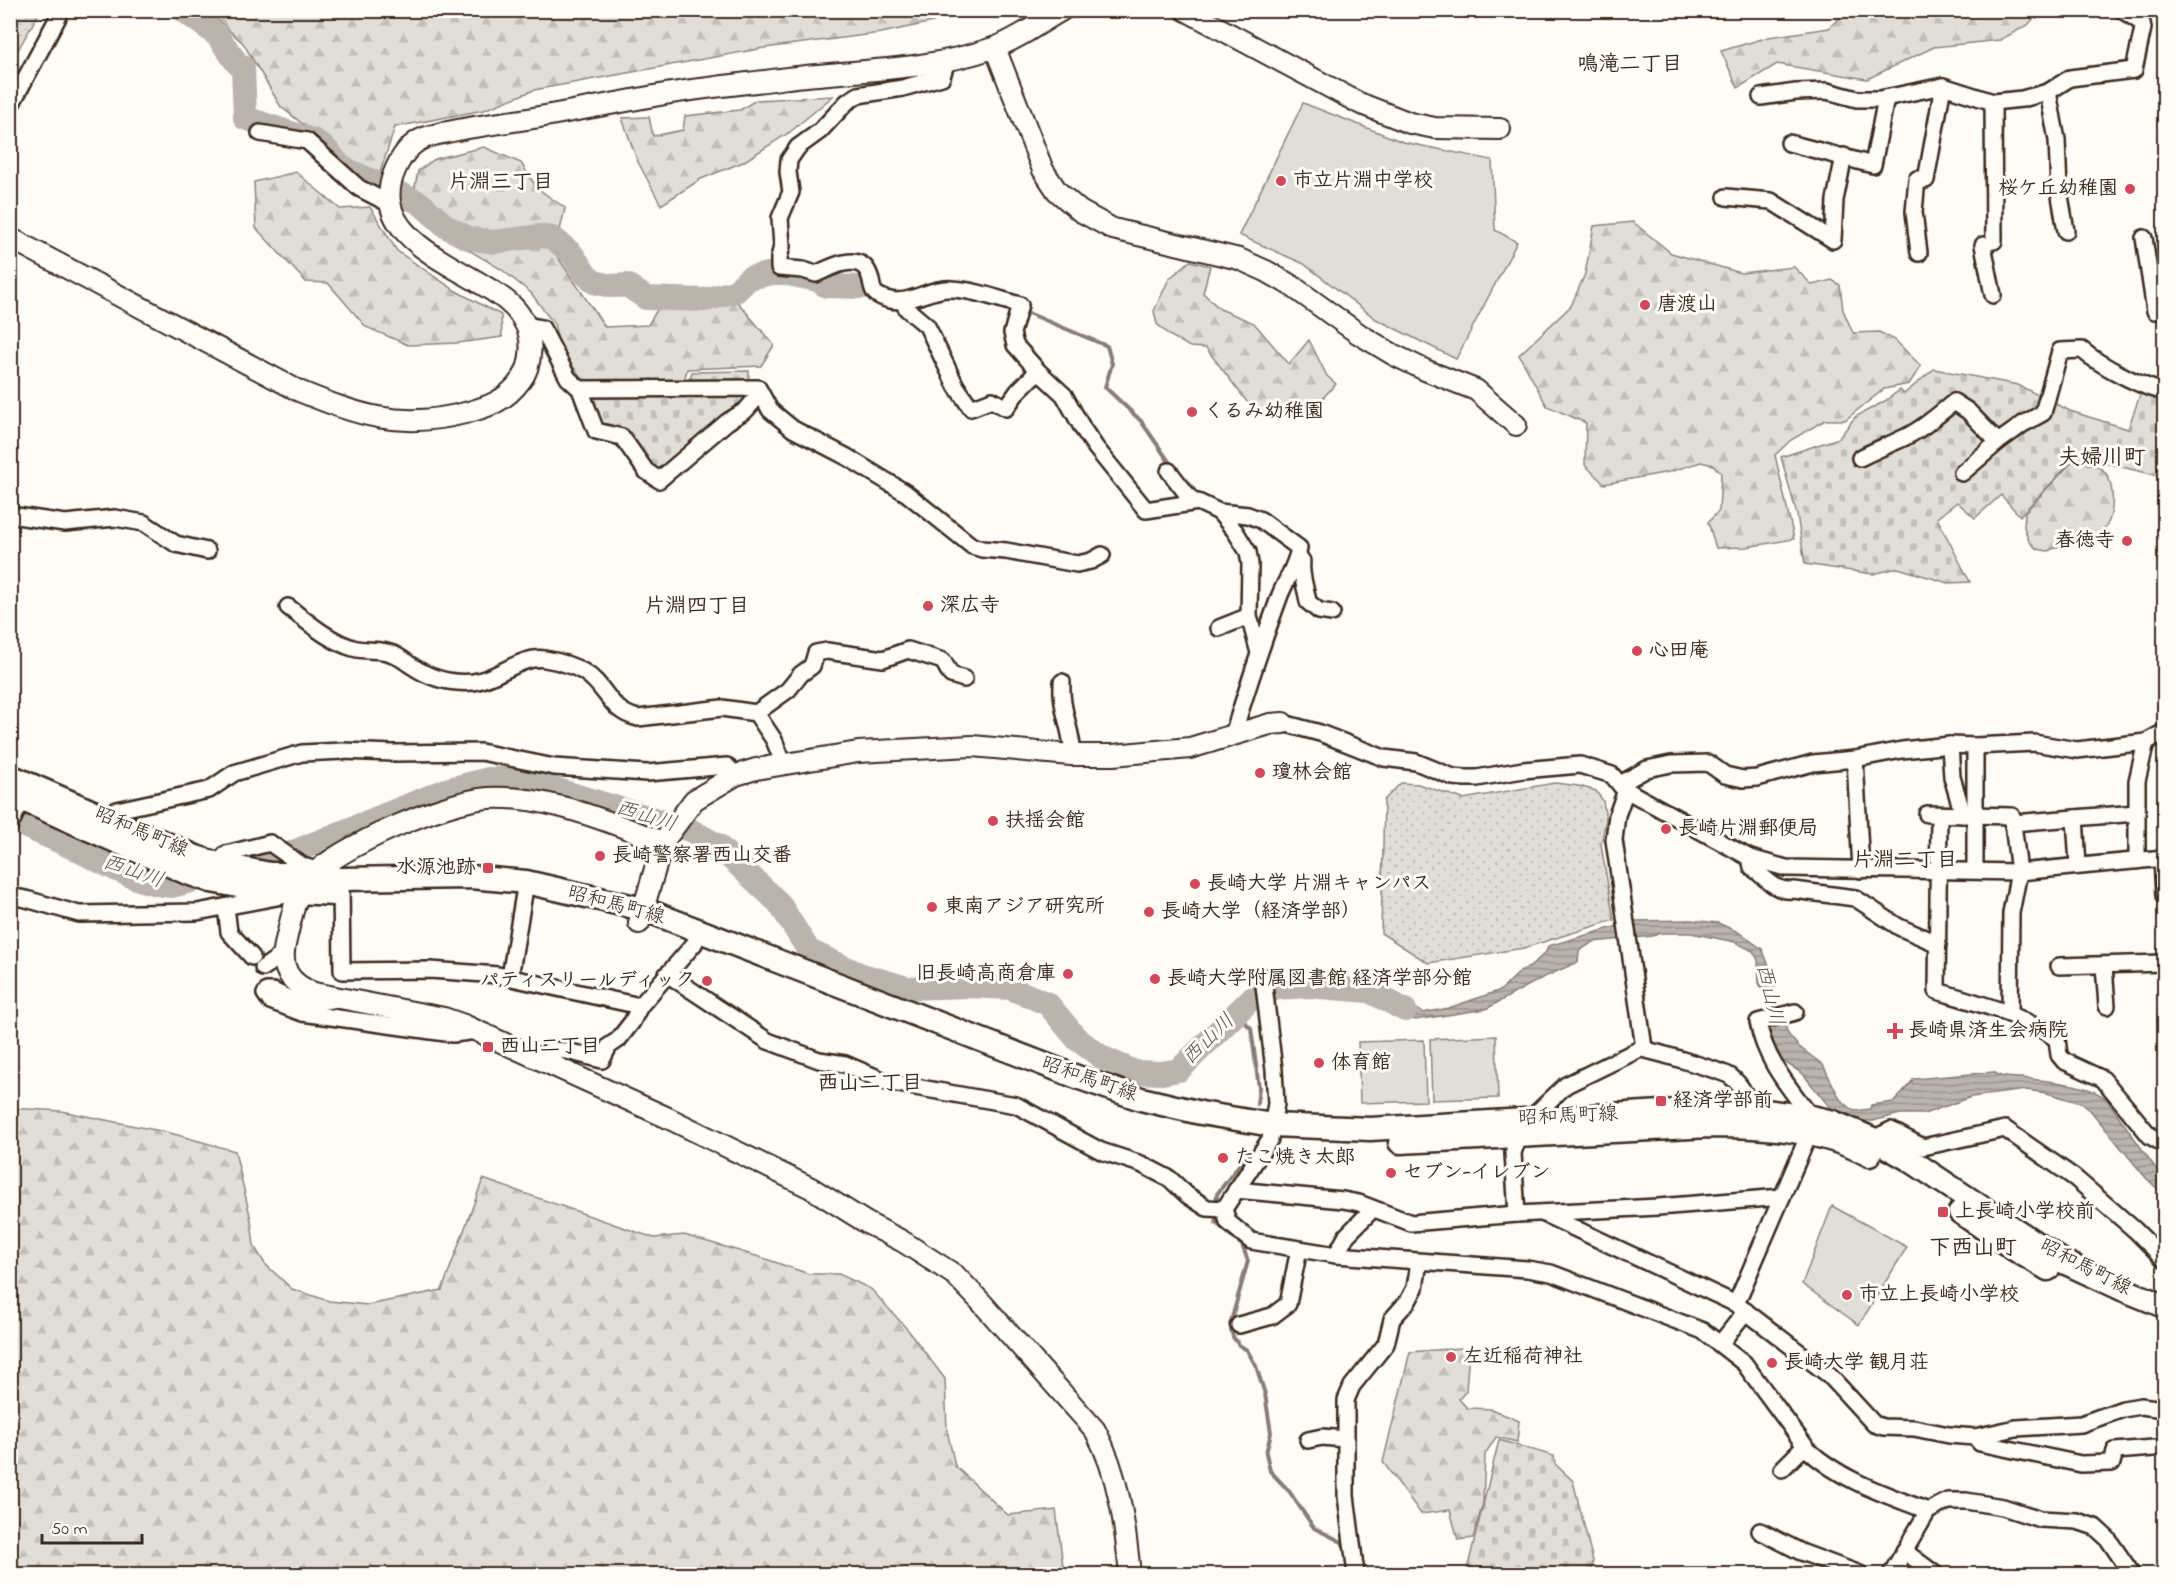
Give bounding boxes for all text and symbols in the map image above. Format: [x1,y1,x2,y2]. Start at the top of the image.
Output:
district label: 鳴滝二丁目 [1578,50,1683,80]
place label: 市立片淵中学校 [1293,167,1433,196]
district label: 片淵三丁目 [449,168,554,198]
marker: 市立片淵中学校 [1274,174,1288,188]
place label: 桜ケ丘幼稚園 [1998,175,2118,204]
marker: 桜ケ丘幼稚園 [2123,182,2137,196]
place label: 唐渡山 [1657,291,1717,320]
marker: 唐渡山 [1638,298,1652,312]
place label: くるみ幼稚園 [1204,398,1324,427]
marker: くるみ幼稚園 [1185,405,1199,419]
district label: 夫婦川町 [2058,443,2146,475]
place label: 春徳寺 [2055,527,2115,556]
marker: 春徳寺 [2120,534,2134,548]
district label: 片淵四丁目 [645,592,750,622]
place label: 深広寺 [940,592,1000,621]
marker: 深広寺 [921,599,935,613]
place label: 心田庵 [1649,637,1709,666]
marker: 心田庵 [1630,644,1644,658]
place label: 瓊林会館 [1272,759,1352,788]
marker: 瓊林会館 [1253,766,1267,780]
water label: 西山川 [611,793,681,841]
street label: 昭和馬町線 [89,800,193,866]
place label: 扶揺会館 [1005,807,1085,836]
marker: 扶揺会館 [986,814,1000,828]
place label: 長崎片淵郵便局 [1678,815,1818,844]
marker: 長崎片淵郵便局 [1659,822,1673,836]
place label: 長崎警察署西山交番 [612,842,792,871]
district label: 片淵二丁目 [1853,846,1958,876]
water label: 西山川 [98,848,168,896]
marker: 長崎警察署西山交番 [593,849,607,863]
place label: 水源池跡 [396,854,476,883]
marker: 水源池跡 [481,861,495,875]
place label: 長崎大学 片淵キャンパス [1207,870,1431,899]
marker: 長崎大学 片淵キャンパス [1188,877,1202,891]
street label: 昭和馬町線 [564,879,668,933]
place label: 東南アジア研究所 [944,893,1105,922]
place label: 長崎大学（経済学部） [1161,898,1361,927]
marker: 東南アジア研究所 [925,900,939,914]
marker: 長崎大学（経済学部） [1142,905,1156,919]
place label: 旧長崎高商倉庫 [916,960,1056,989]
water label: 西山川 [1747,961,1791,1029]
place label: 長崎大学附属図書館 経済学部分館 [1167,965,1472,994]
place label: パティスリールディック [479,967,695,996]
marker: 旧長崎高商倉庫 [1061,967,1075,981]
marker: 長崎大学附属図書館 経済学部分館 [1148,972,1162,986]
marker: パティスリールディック [700,974,714,988]
water label: 西山川 [1176,1007,1242,1073]
place label: 長崎県済生会病院 [1908,1017,2068,1046]
marker: 長崎県済生会病院 [1886,1022,1904,1040]
place label: 西山二丁目 [500,1033,600,1062]
marker: 西山二丁目 [481,1040,495,1054]
place label: 体育館 [1331,1049,1391,1078]
street label: 昭和馬町線 [1037,1050,1141,1110]
marker: 体育館 [1312,1056,1326,1070]
district label: 西山二丁目 [818,1069,923,1099]
place label: 経済学部前 [1673,1087,1773,1116]
marker: 経済学部前 [1654,1094,1668,1108]
street label: 昭和馬町線 [1517,1100,1619,1134]
place label: たこ焼き太郎 [1235,1144,1355,1173]
marker: たこ焼き太郎 [1216,1151,1230,1165]
place label: セブン-イレブン [1403,1159,1551,1188]
marker: セブン-イレブン [1384,1166,1398,1180]
place label: 上長崎小学校前 [1955,1198,2095,1227]
marker: 上長崎小学校前 [1936,1205,1950,1219]
street label: 昭和馬町線 [2034,1232,2136,1304]
district label: 下西山町 [1929,1233,2017,1265]
place label: 市立上長崎小学校 [1859,1281,2019,1310]
marker: 市立上長崎小学校 [1840,1288,1854,1302]
place label: 左近稲荷神社 [1463,1343,1583,1372]
place label: 長崎大学 観月荘 [1784,1349,1929,1378]
marker: 左近稲荷神社 [1444,1350,1458,1364]
marker: 長崎大学 観月荘 [1765,1356,1779,1370]
scale bar [42,1507,142,1545]
text: 50 m [51,1517,88,1543]

